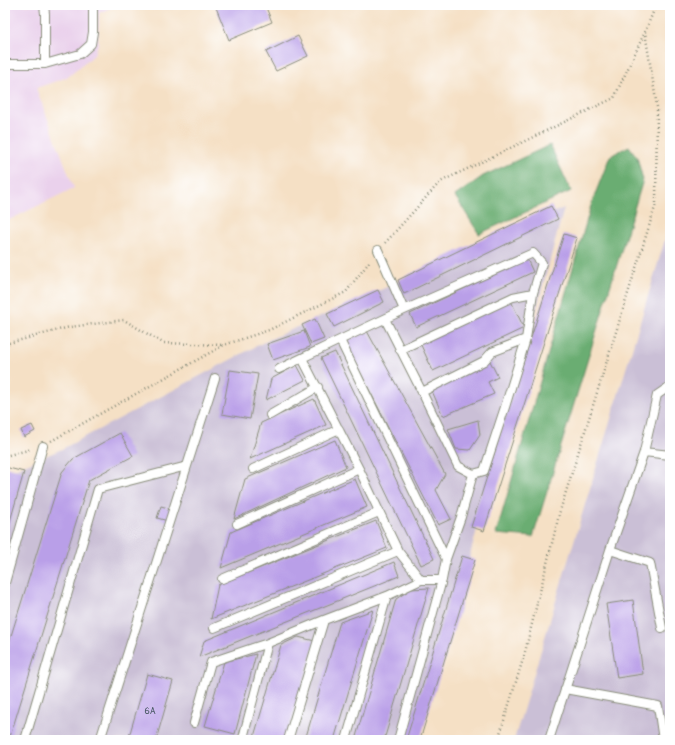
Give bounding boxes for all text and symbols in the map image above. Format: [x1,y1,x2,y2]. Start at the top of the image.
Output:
house number: 6А [144,706,156,717]

